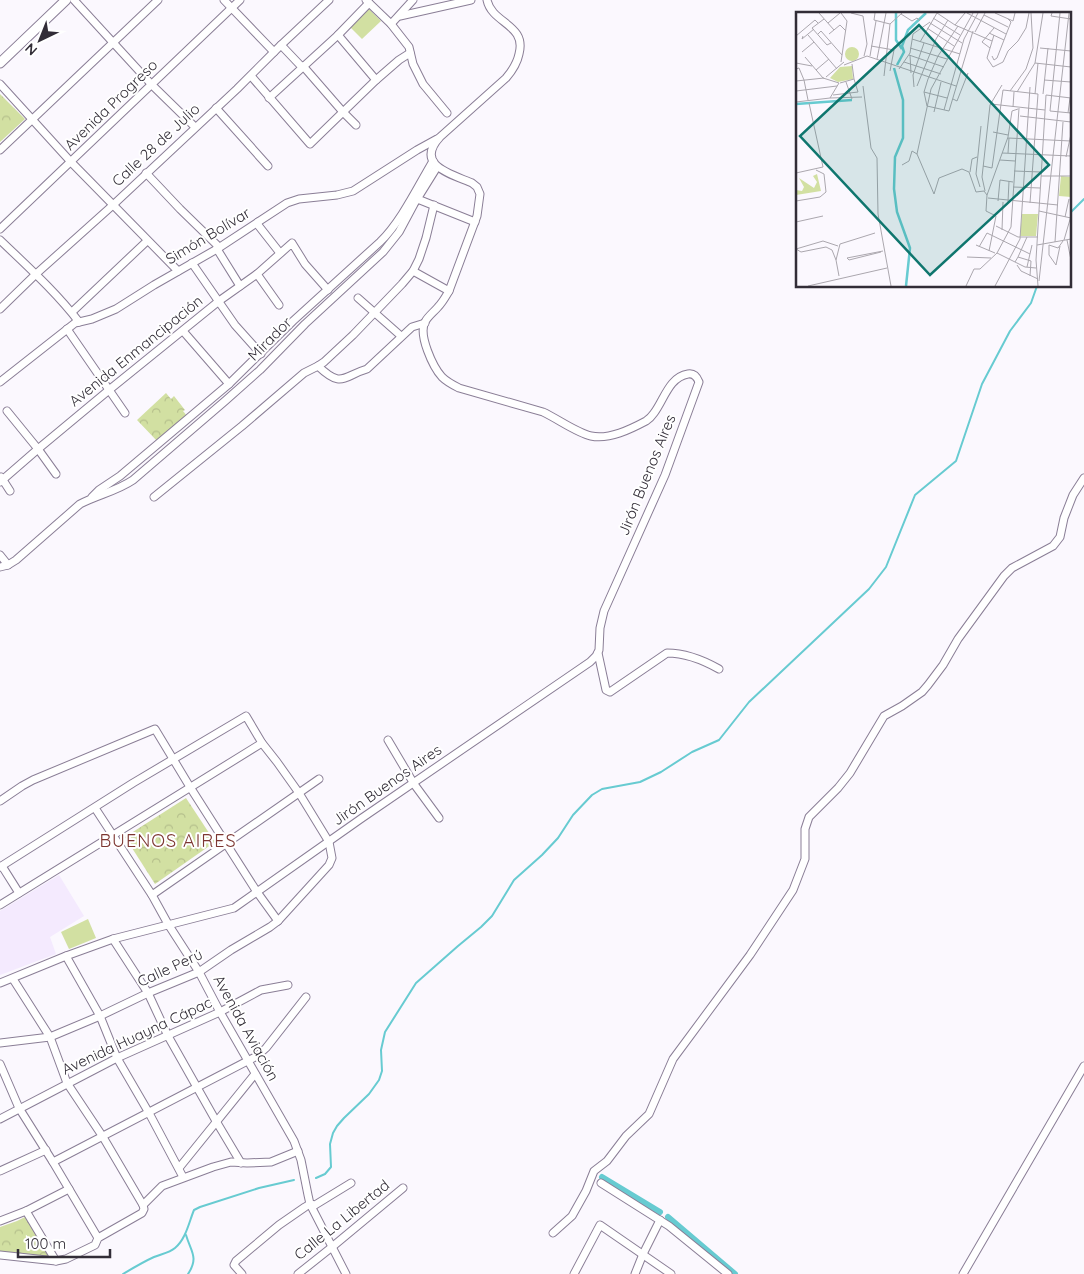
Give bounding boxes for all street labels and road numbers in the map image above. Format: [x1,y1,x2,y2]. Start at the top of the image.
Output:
street label: Avenida Progreso [60,55,161,154]
street label: Calle 28 de Julio [108,99,204,190]
street label: Simón Bolívar [162,203,254,268]
street label: Avenida Enmancipación [65,291,206,410]
street label: Mirador [244,313,296,365]
street label: Jirón Buenos Aires [614,411,679,538]
street label: Jirón Buenos Aires [328,740,445,829]
street label: Calle Perú [134,944,205,991]
street label: Avenida Aviación [210,972,283,1084]
street label: Avenida Huayna Cápac [59,992,215,1079]
street label: Calle La Libertad [290,1175,393,1264]

